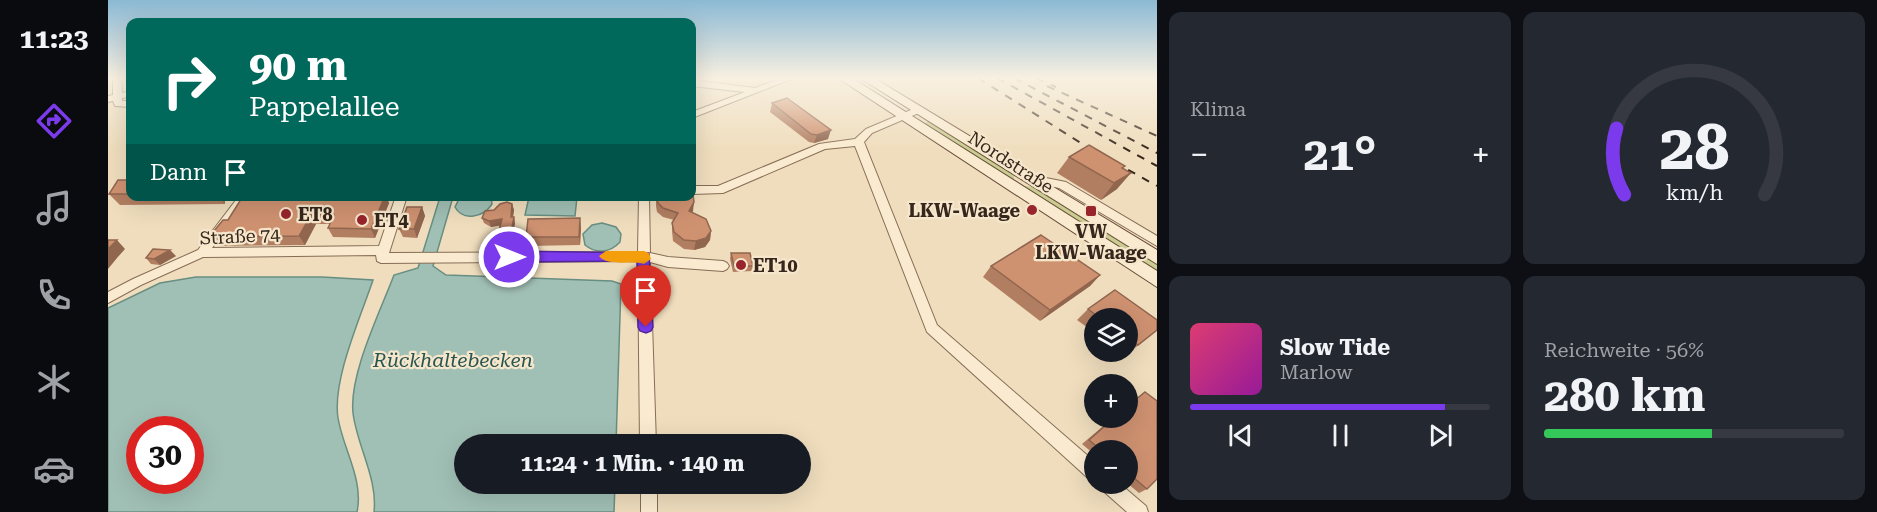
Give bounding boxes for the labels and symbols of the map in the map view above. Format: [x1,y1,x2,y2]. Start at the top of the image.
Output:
street label: Nordstraße [964,127,1058,197]
place label: LKW-Waage [909,200,1020,221]
marker: LKW-Waage [1025,203,1039,217]
place label: ET8 [298,204,333,225]
marker: VW LKW-Waage [1084,204,1098,218]
marker: ET8 [279,207,293,221]
place label: ET4 [374,210,409,231]
marker: ET4 [355,213,369,227]
place label: VW LKW-Waage [1035,221,1147,263]
street label: Straße 74 [199,223,281,249]
position arrow [477,225,541,289]
place label: ET10 [753,255,798,276]
marker: ET10 [734,258,748,272]
pin [620,265,671,327]
water label: Rückhaltebecken [372,348,533,372]
speed limit sign: 30 [126,416,204,494]

